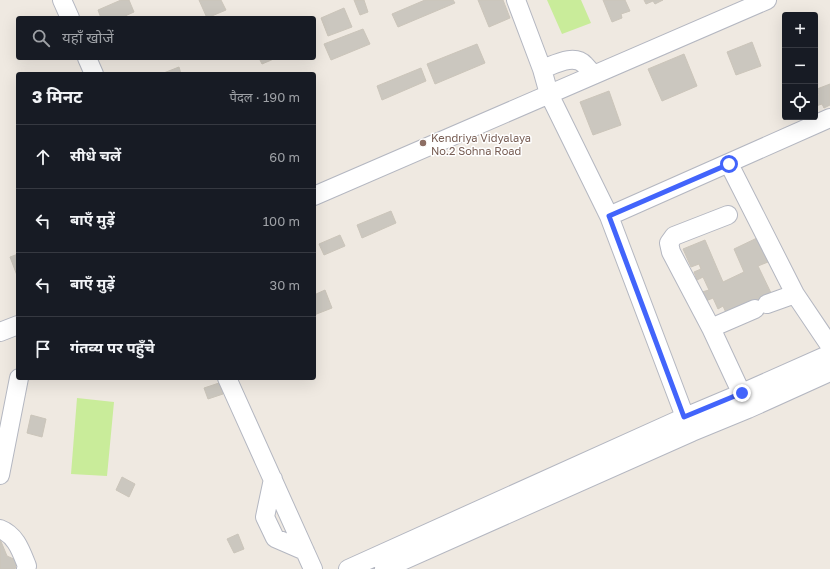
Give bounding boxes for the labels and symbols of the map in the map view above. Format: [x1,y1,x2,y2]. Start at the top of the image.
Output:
place label: Kendriya Vidyalaya No.2 Sohna Road [431,131,531,157]
marker: Kendriya Vidyalaya No.2 Sohna Road [418,138,428,148]
route start [720,155,738,173]
route end [733,384,751,402]

